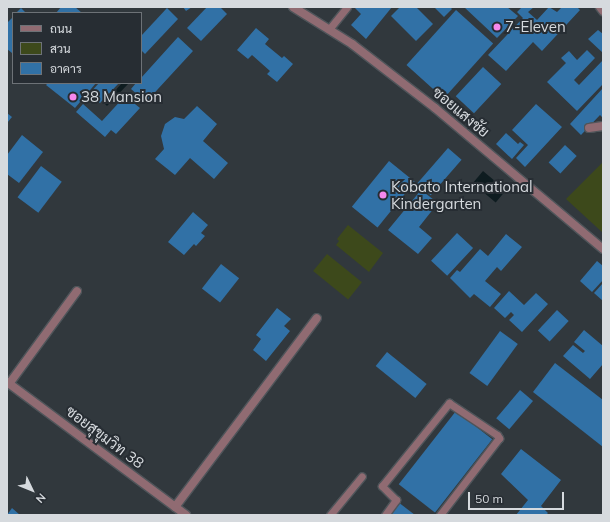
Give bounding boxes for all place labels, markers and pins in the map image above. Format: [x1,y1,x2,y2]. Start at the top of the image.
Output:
place label: 7-Eleven [505,18,566,36]
marker: 7-Eleven [492,22,502,32]
place label: 38 Mansion [81,88,162,106]
marker: 38 Mansion [68,92,78,102]
place label: Kobato International Kindergarten [391,177,533,212]
marker: Kobato International Kindergarten [378,190,388,200]

